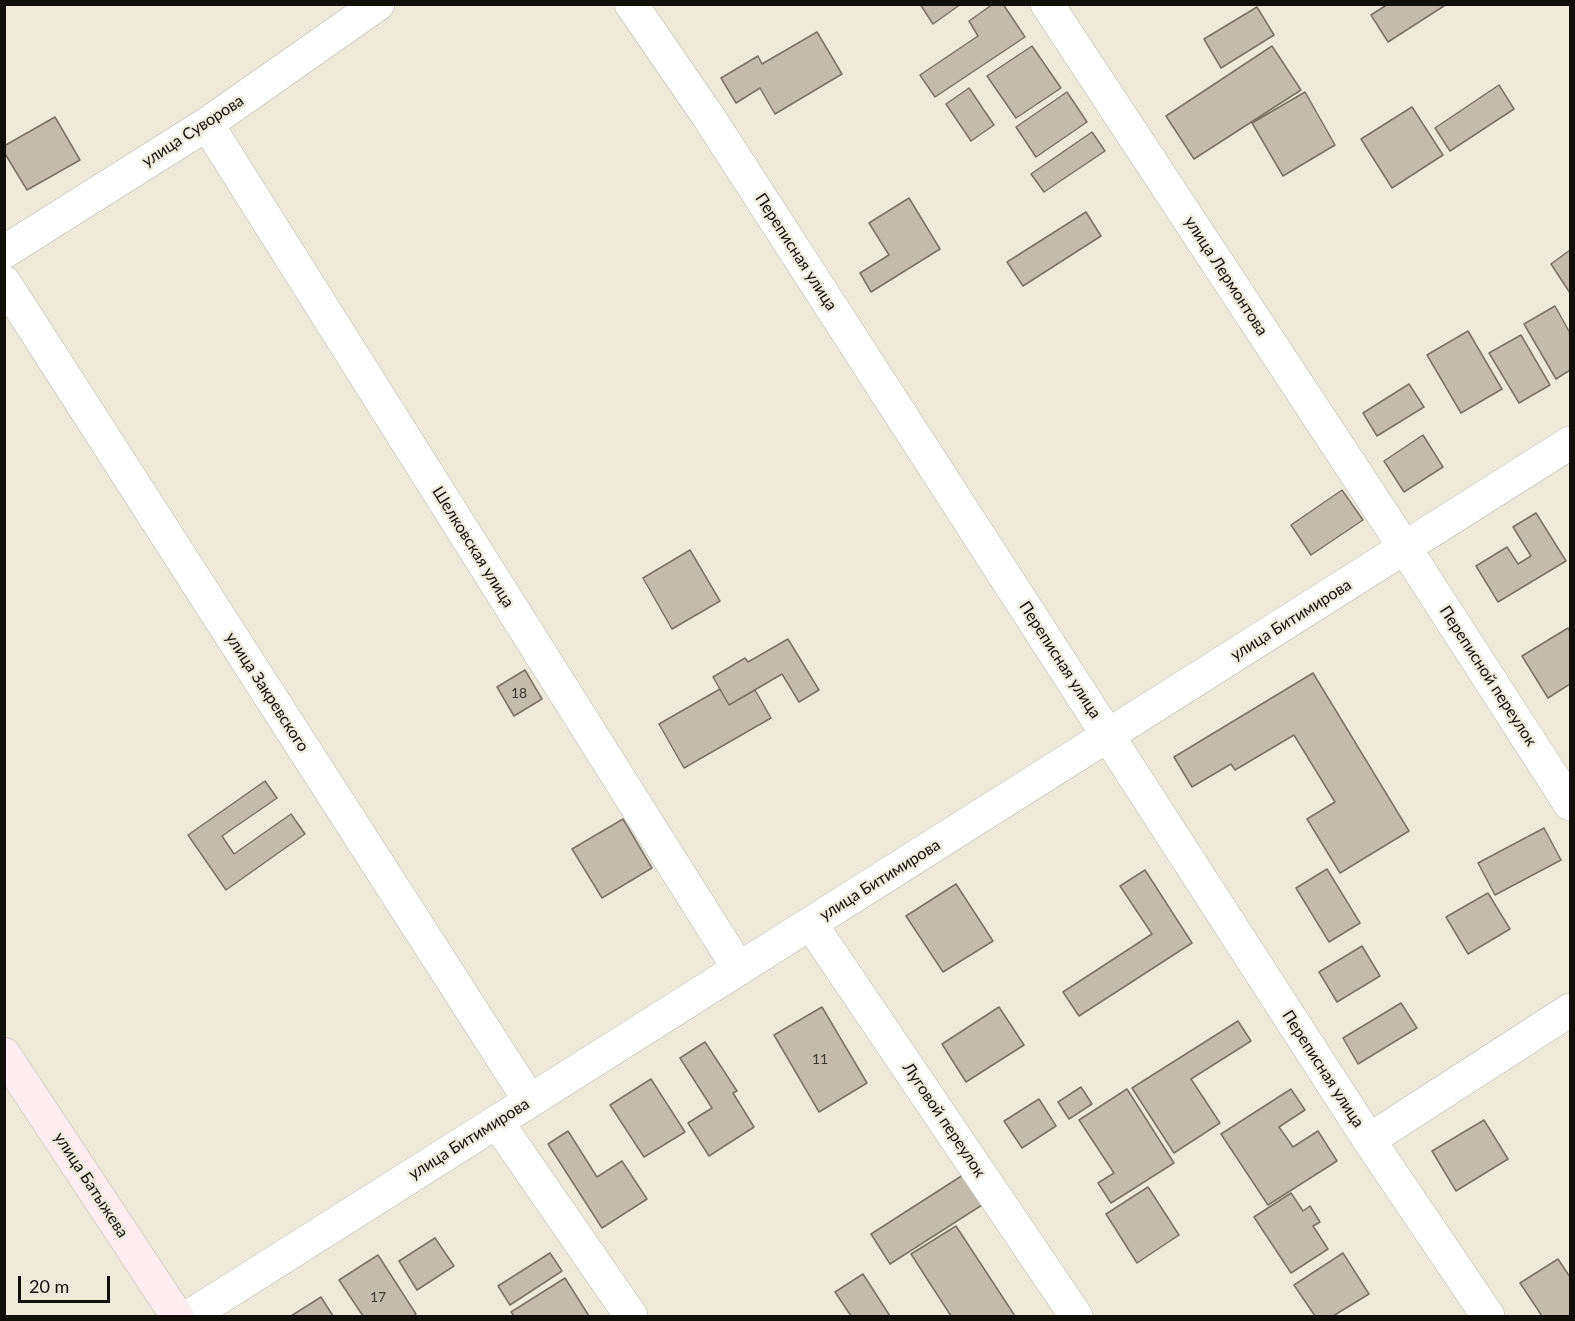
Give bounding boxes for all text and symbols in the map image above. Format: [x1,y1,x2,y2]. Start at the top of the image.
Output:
street label: улица Суворова [139,91,247,171]
street label: Переписная улица [751,190,841,314]
street label: улица Лермонтова [1180,213,1272,339]
street label: Шелковская улица [428,483,518,611]
street label: улица Битимирова [1227,575,1355,665]
street label: Переписная улица [1015,598,1105,722]
street label: Переписной переулок [1435,602,1541,750]
street label: улица Закревского [221,629,313,755]
house number: 18 [511,685,527,701]
street label: улица Битимирова [816,835,944,925]
street label: Переписная улица [1278,1007,1368,1131]
house number: 11 [812,1051,828,1067]
street label: Луговой переулок [899,1059,989,1181]
street label: улица Битимирова [405,1094,533,1184]
street label: улица Батыжева [50,1129,132,1241]
scale bar [21,1264,112,1302]
text: 20 m [29,1275,69,1297]
house number: 17 [370,1289,386,1305]

